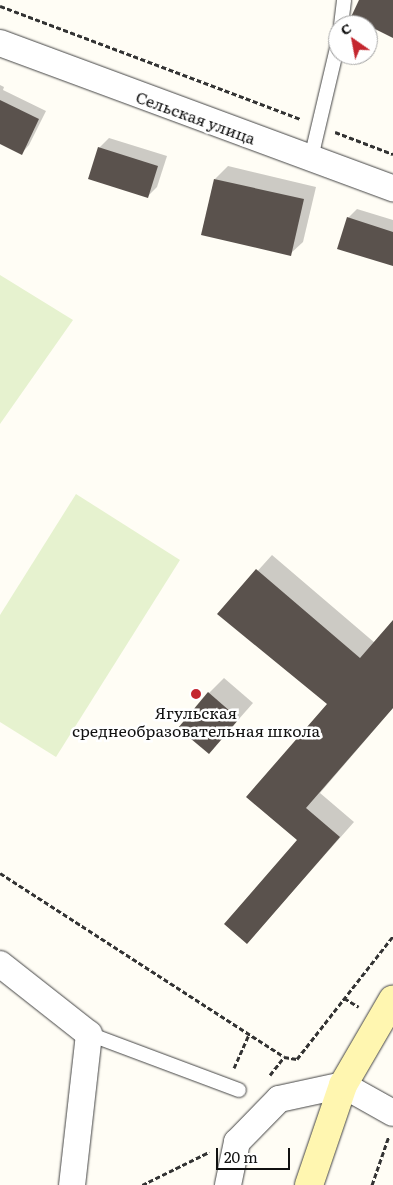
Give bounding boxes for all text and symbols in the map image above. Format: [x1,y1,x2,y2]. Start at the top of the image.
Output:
north arrow [328,15,378,65]
text: С [336,17,355,39]
street label: Сельская улица [134,86,258,148]
marker: Ягульская среднеобразовательная школа [190,688,202,700]
place label: Ягульская среднеобразовательная школа [72,702,320,740]
scale bar [218,1138,292,1170]
text: 20 m [224,1145,258,1168]

